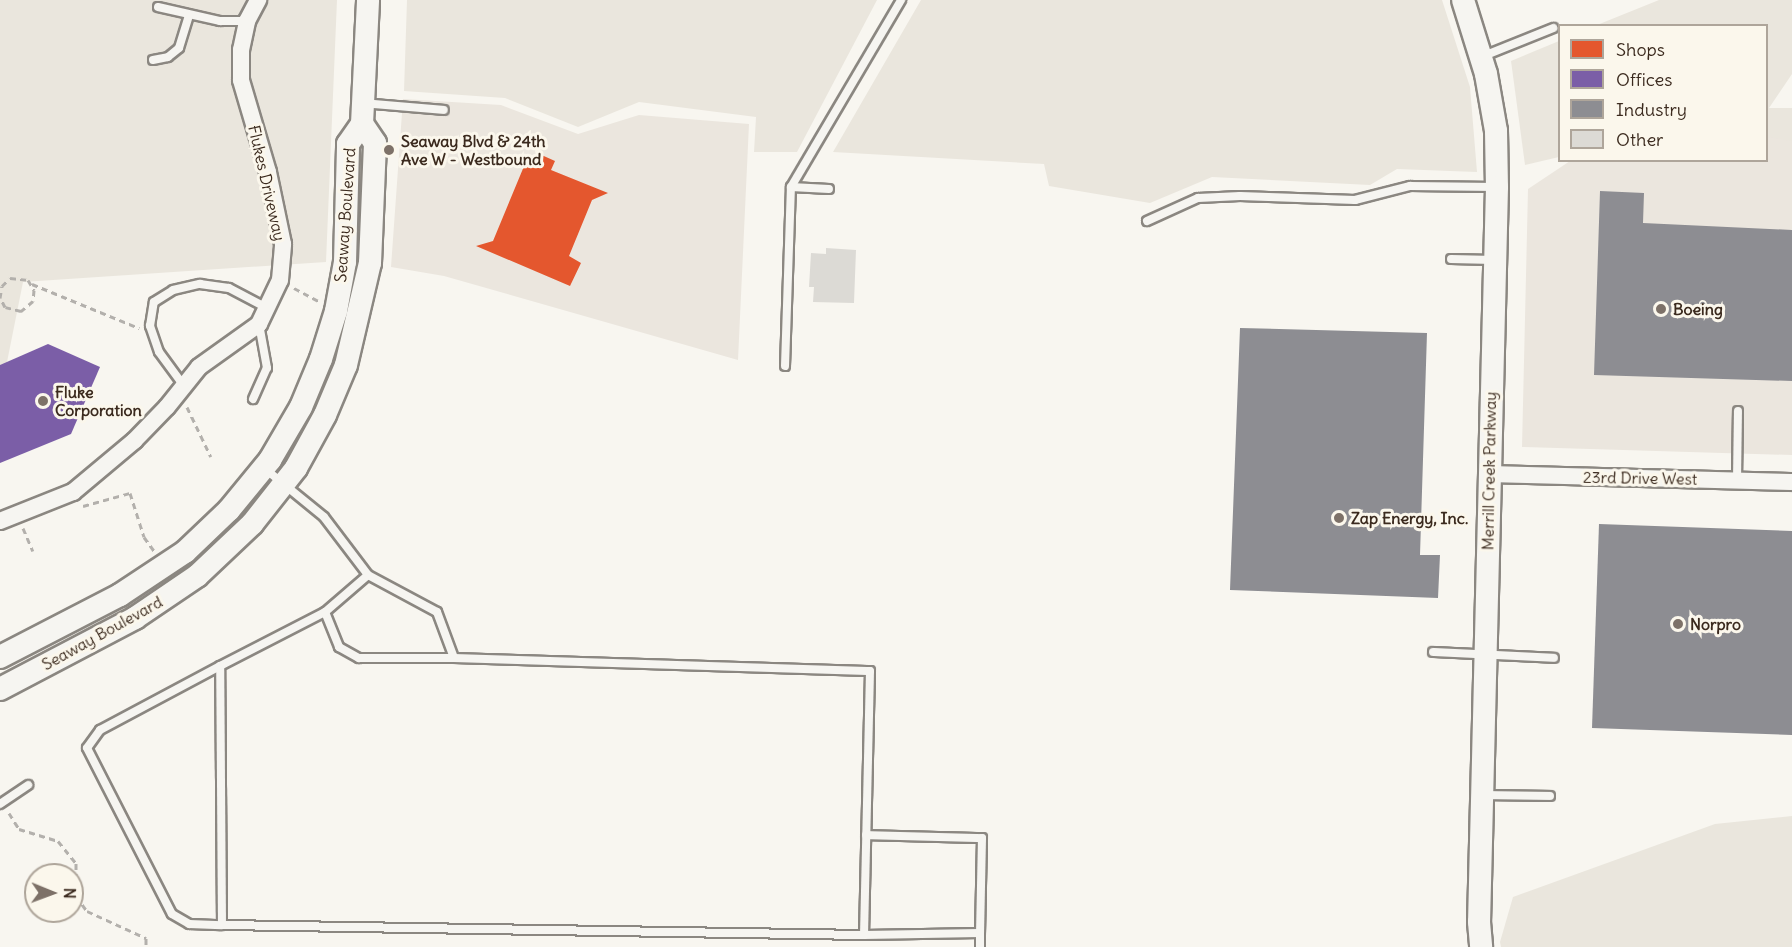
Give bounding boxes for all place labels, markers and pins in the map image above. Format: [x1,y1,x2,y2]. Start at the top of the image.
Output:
place label: Seaway Blvd & 24th Ave W - Westbound [401,131,546,169]
marker: Seaway Blvd & 24th Ave W - Westbound [382,143,396,157]
place label: Boeing [1673,299,1723,319]
marker: Boeing [1654,302,1668,316]
place label: Fluke Corporation [55,382,142,420]
marker: Fluke Corporation [36,394,50,408]
place label: Zap Energy, Inc. [1351,508,1468,528]
marker: Zap Energy, Inc. [1332,511,1346,525]
place label: Norpro [1690,614,1741,634]
marker: Norpro [1671,617,1685,631]

